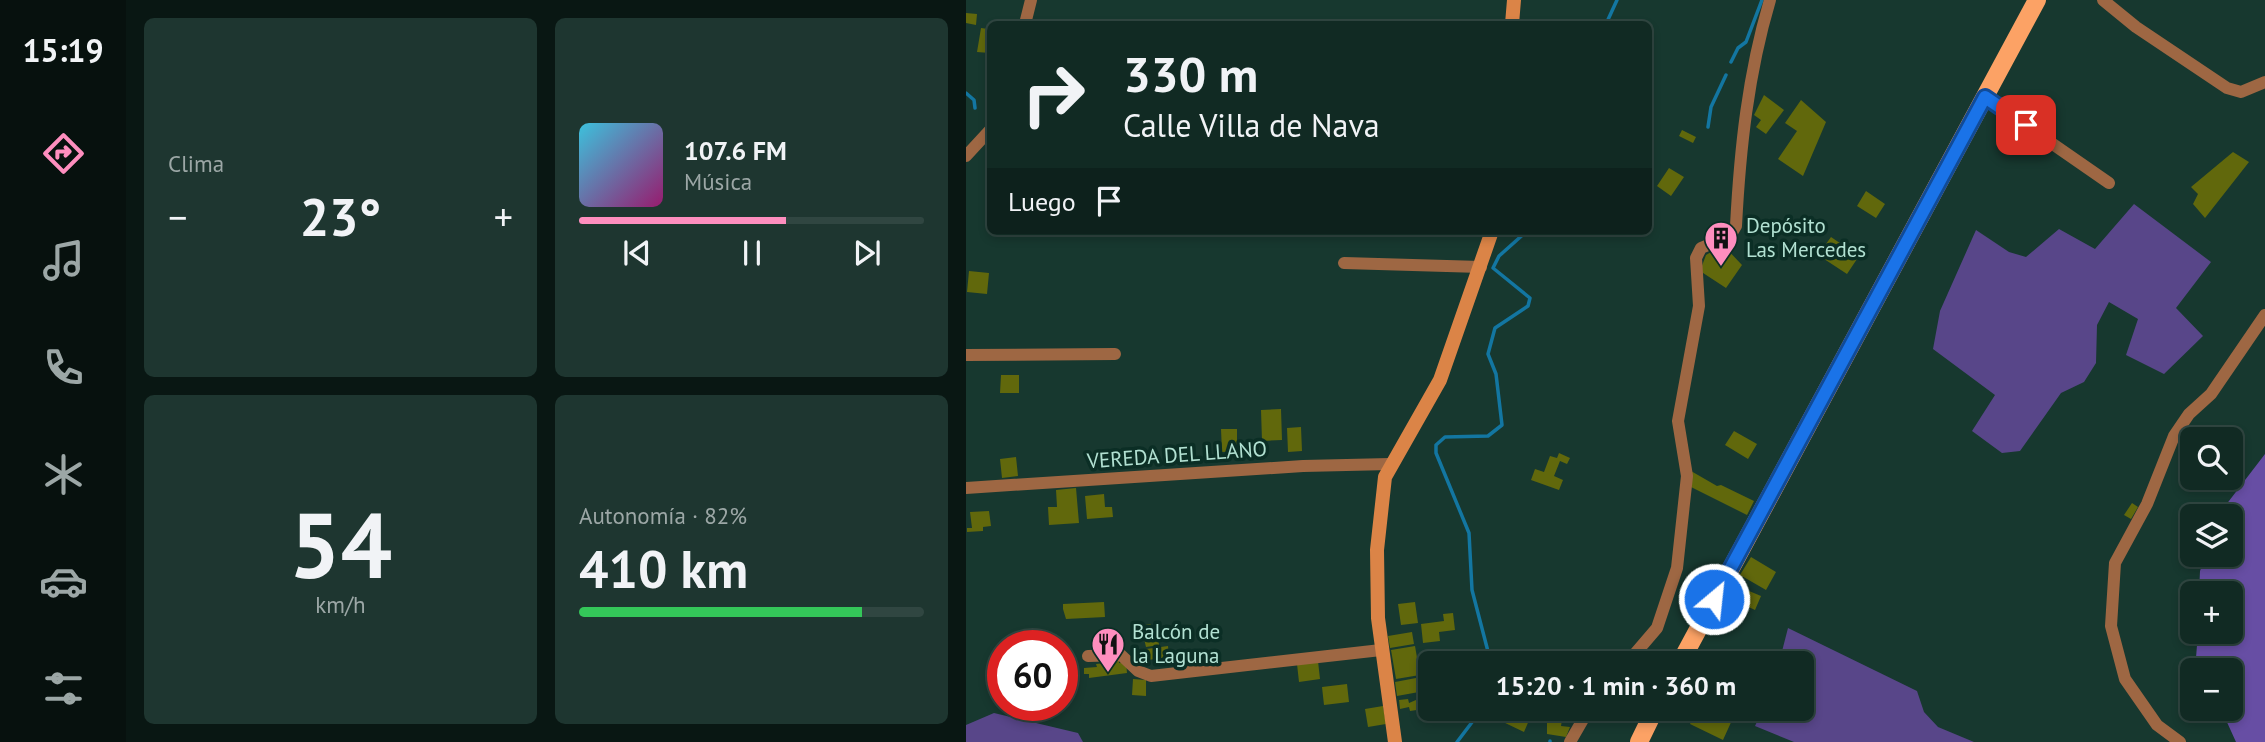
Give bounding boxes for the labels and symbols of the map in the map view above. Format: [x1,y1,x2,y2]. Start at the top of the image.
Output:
pin [1996,95,2056,155]
place label: Depósito Las Mercedes [1746,212,1866,263]
building icon: Depósito Las Mercedes [1702,219,1740,268]
street label: VEREDA DEL LLANO [1085,435,1268,474]
position arrow [1677,562,1751,636]
place label: Balcón de la Laguna [1132,618,1220,669]
restaurant icon: Balcón de la Laguna [1089,625,1127,674]
speed limit sign: 60 [987,630,1078,721]

